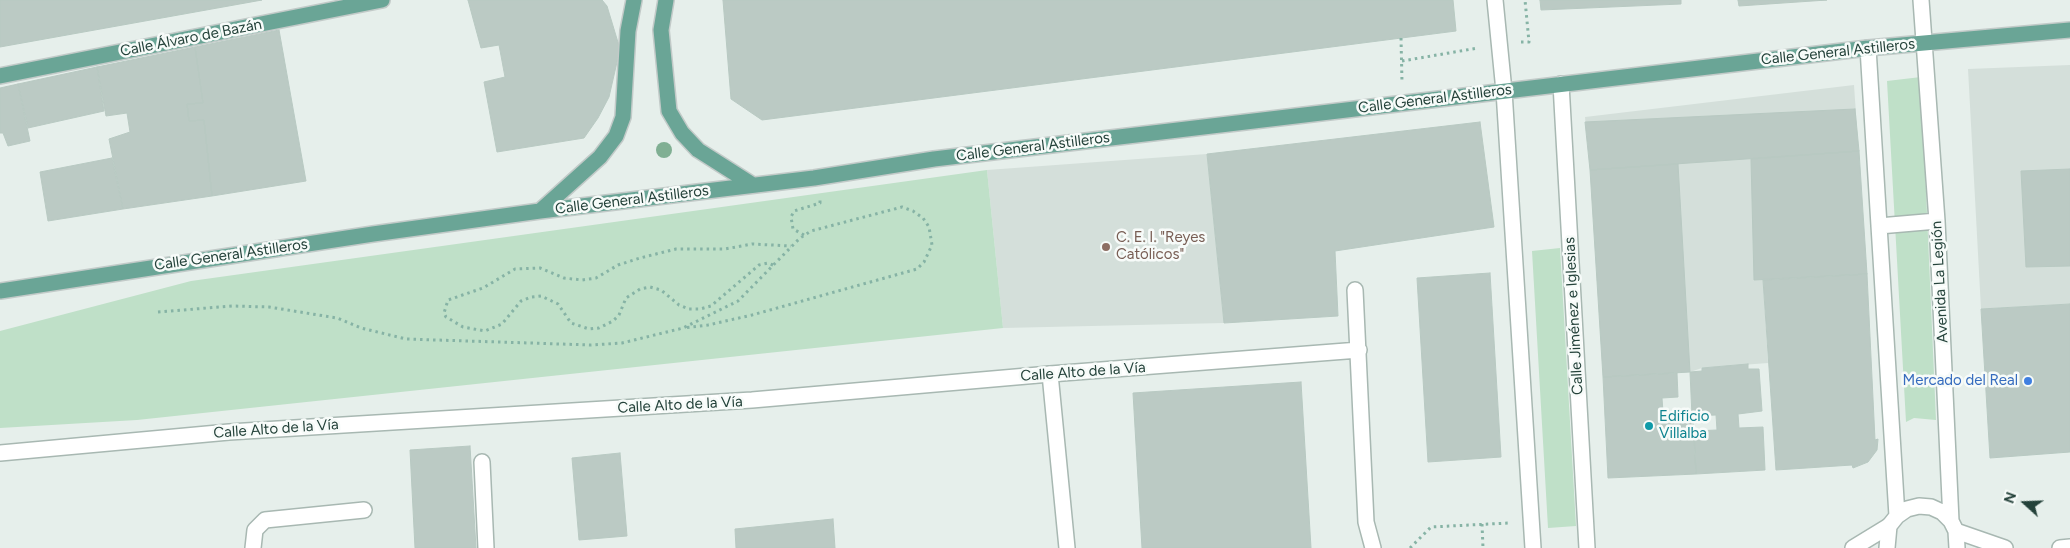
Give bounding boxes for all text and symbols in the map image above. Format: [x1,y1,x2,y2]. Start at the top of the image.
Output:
street label: Calle Álvaro de Bazán [119,15,263,61]
street label: Calle General Astilleros [1760,35,1916,69]
street label: Calle General Astilleros [1357,81,1513,117]
street label: Calle General Astilleros [955,129,1111,165]
street label: Calle General Astilleros [554,182,710,218]
street label: Avenida La Legión [1928,220,1952,344]
place label: C. E. I. "Reyes Católicos" [1116,229,1205,264]
street label: Calle General Astilleros [153,235,309,275]
street label: Calle Jiménez e Iglesias [1561,237,1587,395]
marker: C. E. I. "Reyes Católicos" [1100,241,1112,253]
street label: Calle Alto de la Vía [1020,359,1146,385]
place label: Mercado del Real [1903,372,2018,390]
marker: Mercado del Real [2022,375,2034,387]
street label: Calle Alto de la Vía [617,393,743,417]
place label: Edificio Villalba [1659,408,1709,443]
street label: Calle Alto de la Vía [213,416,339,442]
marker: Edificio Villalba [1643,420,1655,432]
north arrow [2000,478,2050,528]
text: N [2001,490,2020,506]

